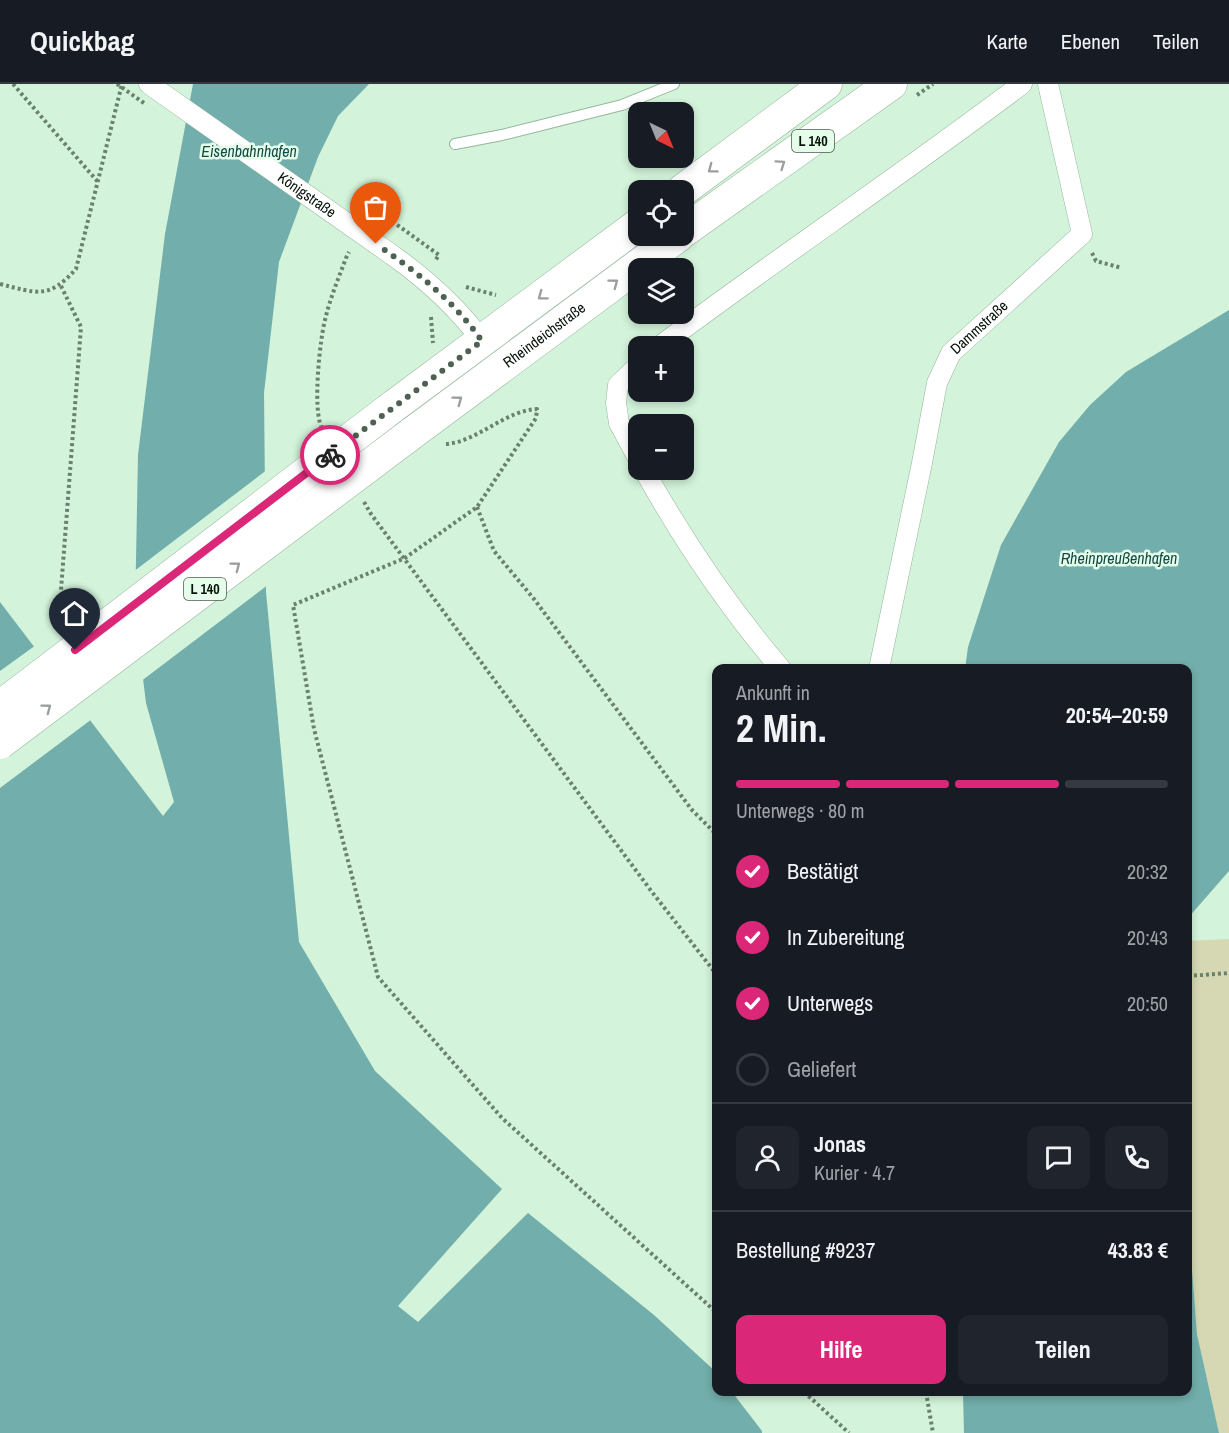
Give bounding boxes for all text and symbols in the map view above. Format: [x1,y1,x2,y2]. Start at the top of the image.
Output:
text: Quickbag [30,22,135,60]
text: Karte [987,27,1028,56]
text: Ebenen [1061,27,1120,56]
text: Teilen [1153,27,1199,56]
north arrow [628,102,694,168]
map controls [628,102,694,480]
road number: L 140 [792,130,834,152]
water label: Eisenbahnhafen [201,140,297,162]
one-way arrow [775,160,786,171]
one-way arrow [708,162,719,173]
street label: Königstraße [274,167,341,222]
button: locate [628,180,694,246]
pin [350,182,401,244]
icon: bag [359,191,392,224]
button: layers [628,258,694,324]
one-way arrow [607,279,618,290]
one-way arrow [537,289,548,300]
street label: Dammstraße [945,295,1012,359]
street label: Rheindeichstraße [498,297,590,372]
button: + [628,336,694,402]
one-way arrow [451,396,462,407]
button: − [628,414,694,480]
courier [300,425,360,485]
icon: bike [314,439,347,472]
water label: Rheinpreußenhafen [1061,547,1177,569]
one-way arrow [230,562,241,573]
road number: L 140 [184,578,226,600]
pin [49,588,100,650]
icon: home [58,597,91,630]
text: Ankunft in [736,679,810,706]
text: 20:54–20:59 [1066,700,1168,730]
text: 2 Min. [736,702,827,754]
one-way arrow [40,704,51,715]
text: Unterwegs · 80 m [736,797,865,824]
icon: check [736,855,769,888]
text: Bestätigt [787,856,858,886]
text: 20:32 [1127,858,1168,885]
icon: check [736,921,769,954]
text: In Zubereitung [787,922,904,952]
text: 20:43 [1127,924,1168,951]
icon: check [736,987,769,1020]
text: Unterwegs [787,988,873,1018]
text: 20:50 [1127,990,1168,1017]
text: Geliefert [787,1054,856,1084]
button: person [736,1126,799,1189]
button: chat [1027,1126,1090,1189]
button: phone [1105,1126,1168,1189]
text: Jonas [814,1129,866,1159]
text: Kurier · 4.7 [814,1159,895,1186]
text: Bestellung #9237 [736,1235,875,1265]
text: 43.83 € [1108,1235,1168,1265]
button: Hilfe [736,1315,946,1384]
button: Teilen [958,1315,1168,1384]

